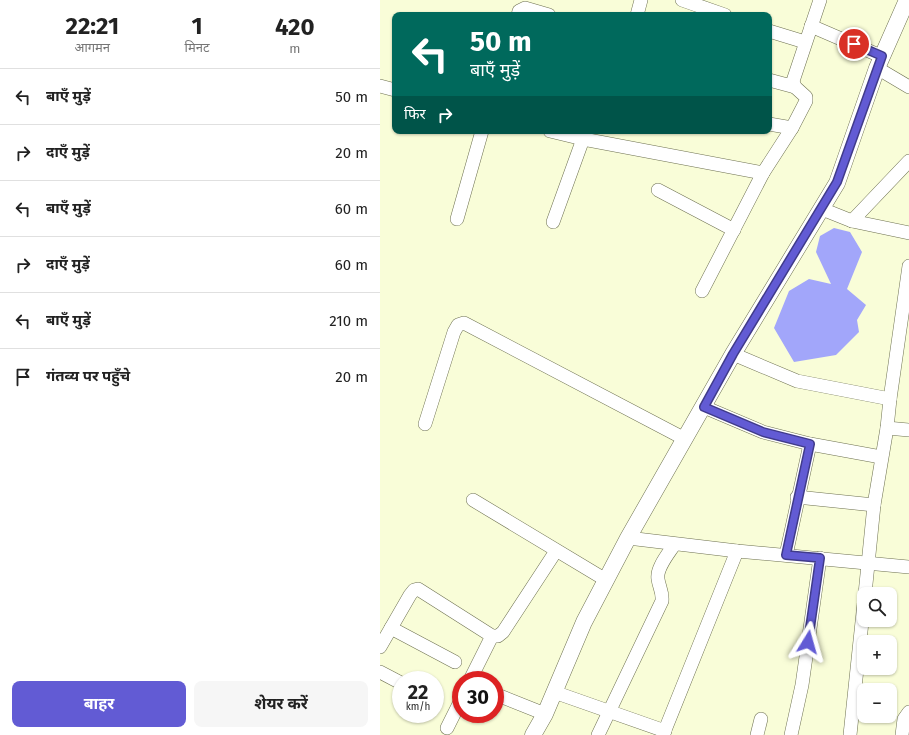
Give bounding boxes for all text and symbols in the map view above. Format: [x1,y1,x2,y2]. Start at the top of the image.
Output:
text: 22:21 [65,12,119,40]
text: 1 [191,12,203,40]
text: 420 [275,13,315,41]
text: 50 m [470,25,532,58]
pin [837,27,871,61]
icon: left [404,28,456,80]
icon: arrive [843,33,865,55]
text: आगमन [74,40,110,55]
text: मिनट [185,40,209,55]
text: m [289,41,300,56]
text: बाएँ मुड़ें [470,59,520,81]
icon: left [12,86,34,108]
text: बाएँ मुड़ें [46,87,91,105]
text: 50 m [335,88,368,106]
icon: right [434,104,456,126]
text: फिर [404,105,426,123]
icon: right [12,142,34,164]
text: दाएँ मुड़ें [46,143,90,161]
text: 20 m [335,144,368,162]
icon: left [12,198,34,220]
text: बाएँ मुड़ें [46,199,91,217]
text: 60 m [335,200,368,218]
icon: right [12,254,34,276]
text: दाएँ मुड़ें [46,255,90,273]
text: 60 m [335,256,368,274]
icon: left [12,310,34,332]
text: बाएँ मुड़ें [46,311,91,329]
text: 210 m [329,312,368,330]
icon: arrive [12,366,34,388]
text: गंतव्य पर पहुँचे [46,367,130,385]
text: 20 m [335,368,368,386]
map controls [857,587,897,723]
button: search [857,587,897,627]
position arrow [787,621,829,663]
button: + [857,635,897,675]
speed limit sign: 30 [452,671,504,723]
text: 22 [408,680,428,704]
button: बाहर [12,681,186,727]
button: शेयर करें [194,681,368,727]
button: − [857,683,897,723]
text: km/h [406,701,430,713]

